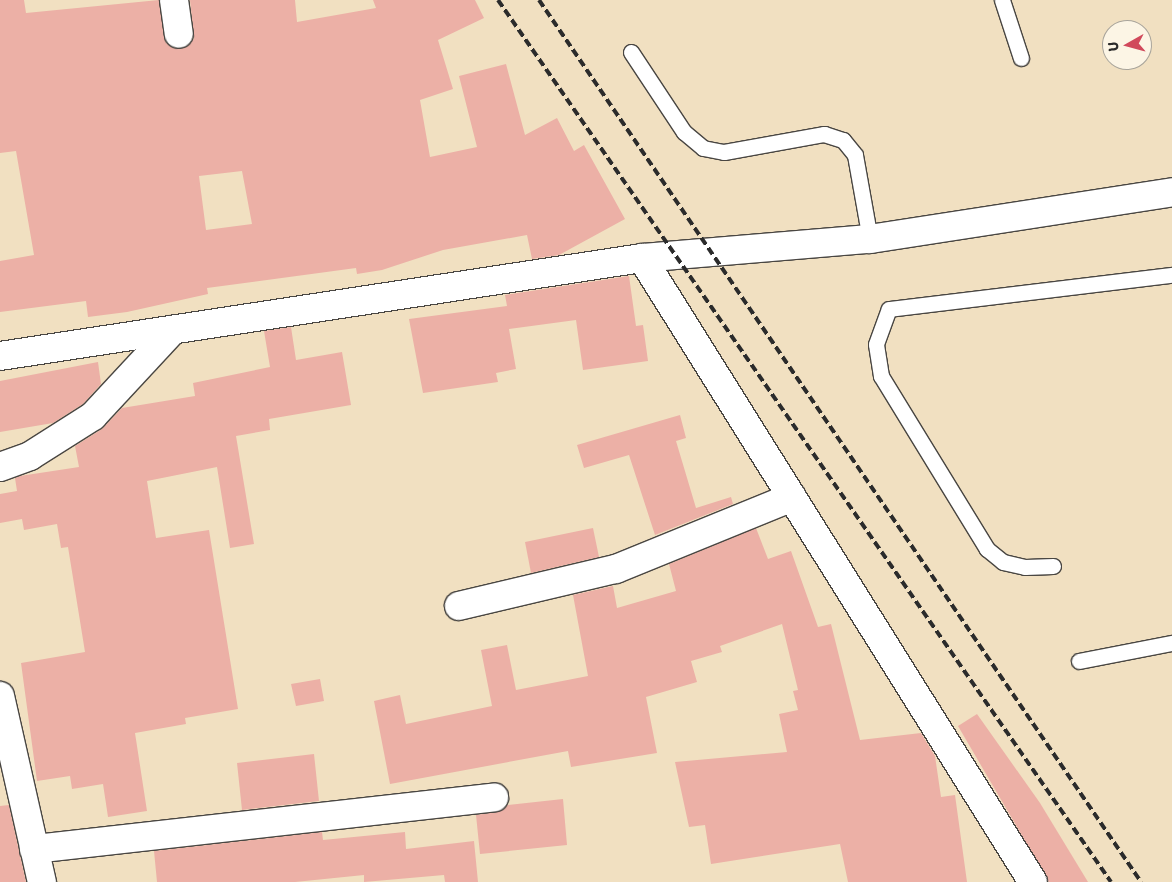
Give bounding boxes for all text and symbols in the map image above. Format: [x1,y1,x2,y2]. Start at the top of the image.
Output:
north arrow [1102,20,1152,70]
text: U [1104,41,1123,53]

